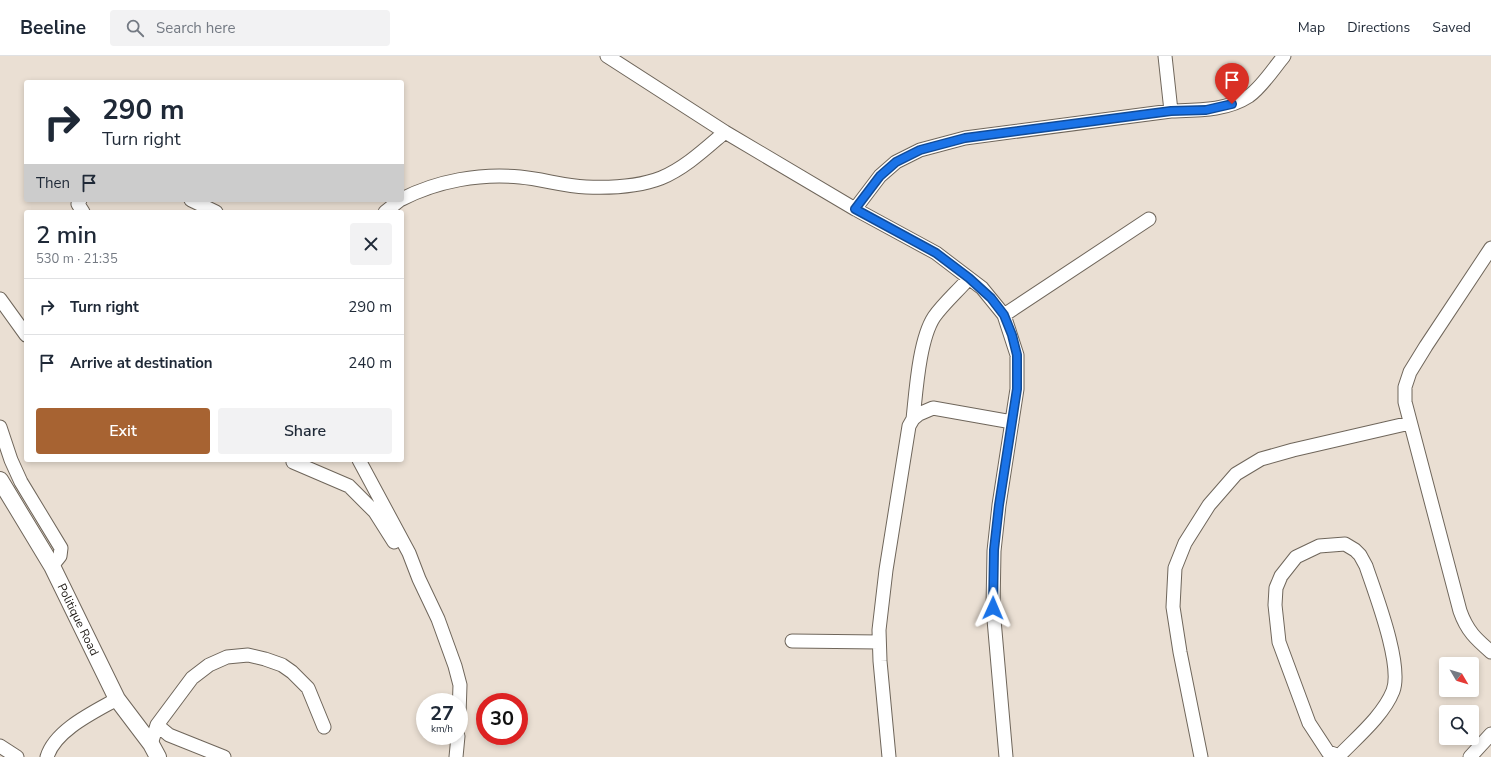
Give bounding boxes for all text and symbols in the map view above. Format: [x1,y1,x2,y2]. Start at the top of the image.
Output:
search box [110,10,390,46]
text: Beeline [20,15,86,41]
icon: search [124,17,146,39]
text: Search here [156,18,236,38]
text: Map [1298,18,1325,37]
text: Directions [1347,18,1410,37]
text: Saved [1432,18,1471,37]
pin [1215,63,1249,104]
icon: arrive [1221,69,1243,91]
text: 290 m [102,91,185,129]
icon: right [36,96,88,148]
text: Turn right [102,127,181,151]
icon: arrive [78,172,100,194]
text: Then [36,173,70,193]
text: 2 min [36,219,97,251]
button: close [350,223,392,265]
text: 530 m · 21:35 [36,250,118,268]
icon: right [36,296,58,318]
text: Turn right [70,297,139,317]
text: 290 m [348,297,392,317]
icon: arrive [36,352,58,374]
text: Arrive at destination [70,353,213,373]
text: 240 m [348,353,392,373]
button: Exit [36,408,210,454]
button: Share [218,408,392,454]
street label: Politique Road [54,581,103,658]
position arrow [972,587,1014,629]
north arrow [1439,657,1479,697]
map controls [1439,657,1479,745]
speed limit sign: 30 [476,693,528,745]
text: 27 [430,700,454,727]
button: search [1439,705,1479,745]
text: km/h [431,722,453,736]

